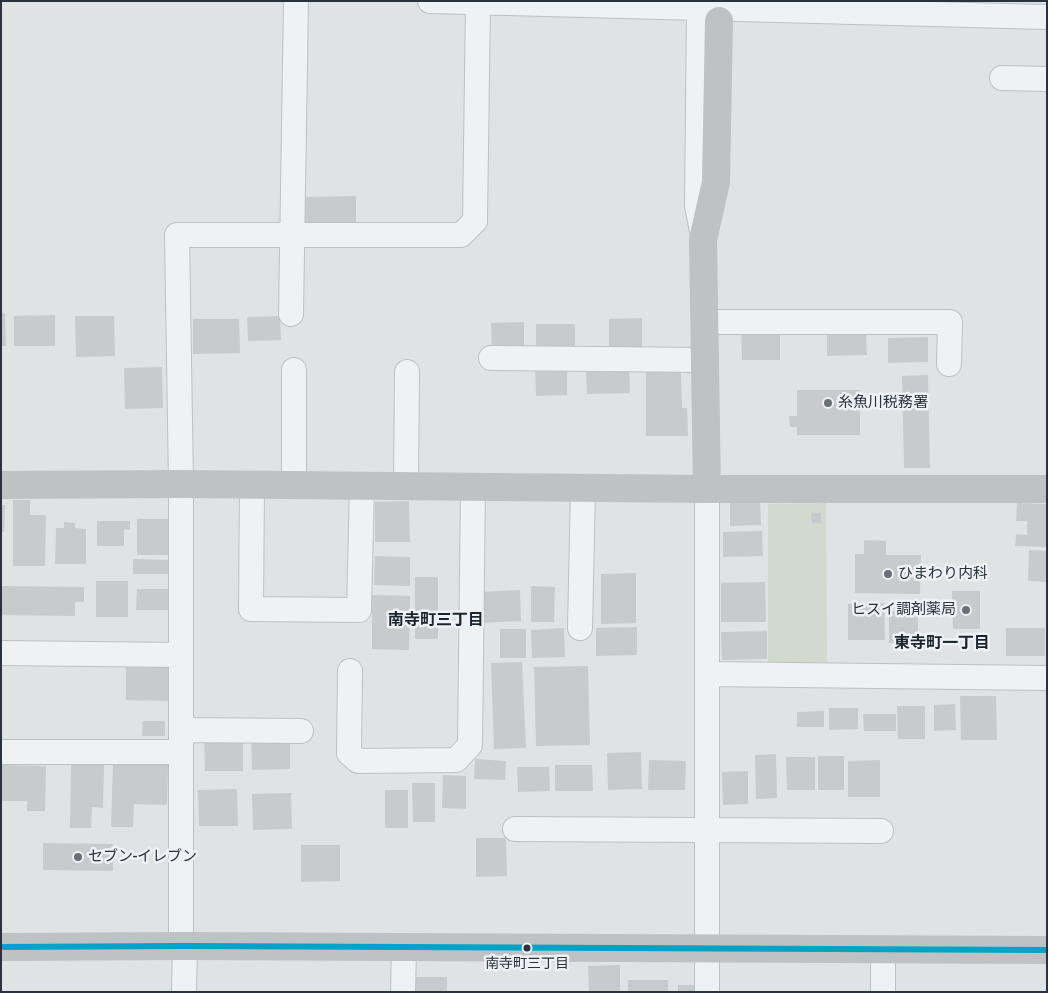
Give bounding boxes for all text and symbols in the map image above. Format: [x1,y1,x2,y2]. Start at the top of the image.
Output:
place label: 糸魚川税務署 [838,394,928,412]
marker: 糸魚川税務署 [822,397,834,409]
place label: ひまわり内科 [898,565,988,583]
marker: ひまわり内科 [882,568,894,580]
place label: ヒスイ調剤薬局 [851,601,956,619]
marker: ヒスイ調剤薬局 [960,604,972,616]
district label: 南寺町三丁目 [388,611,484,631]
district label: 東寺町一丁目 [894,634,990,654]
place label: セブン-イレブン [88,848,197,866]
marker: セブン-イレブン [72,851,84,863]
marker: 南寺町三丁目 [522,943,532,953]
place label: 南寺町三丁目 [485,956,569,972]

